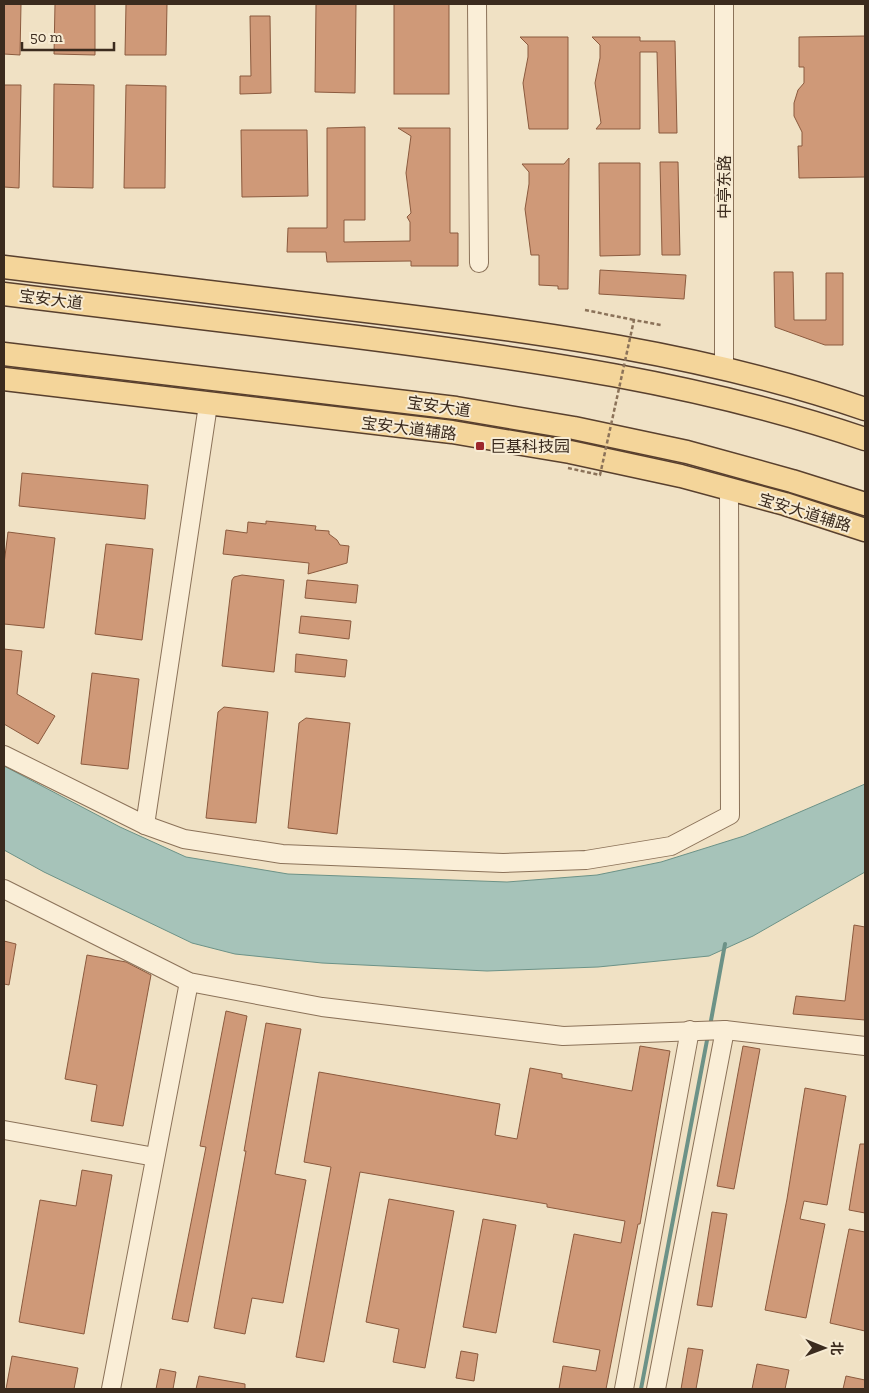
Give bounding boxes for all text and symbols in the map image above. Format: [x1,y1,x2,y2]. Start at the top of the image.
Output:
scale bar [22,20,115,52]
text: 50 m [30,28,63,46]
street label: 中亭东路 [715,155,734,219]
street label: 宝安大道 [18,286,84,313]
street label: 宝安大道 [406,393,472,420]
street label: 宝安大道辅路 [360,413,458,444]
place label: 巨基科技园 [490,437,570,456]
marker: 巨基科技园 [474,440,486,452]
street label: 宝安大道辅路 [756,489,854,536]
north arrow [799,1323,849,1373]
text: 北 [828,1341,845,1355]

